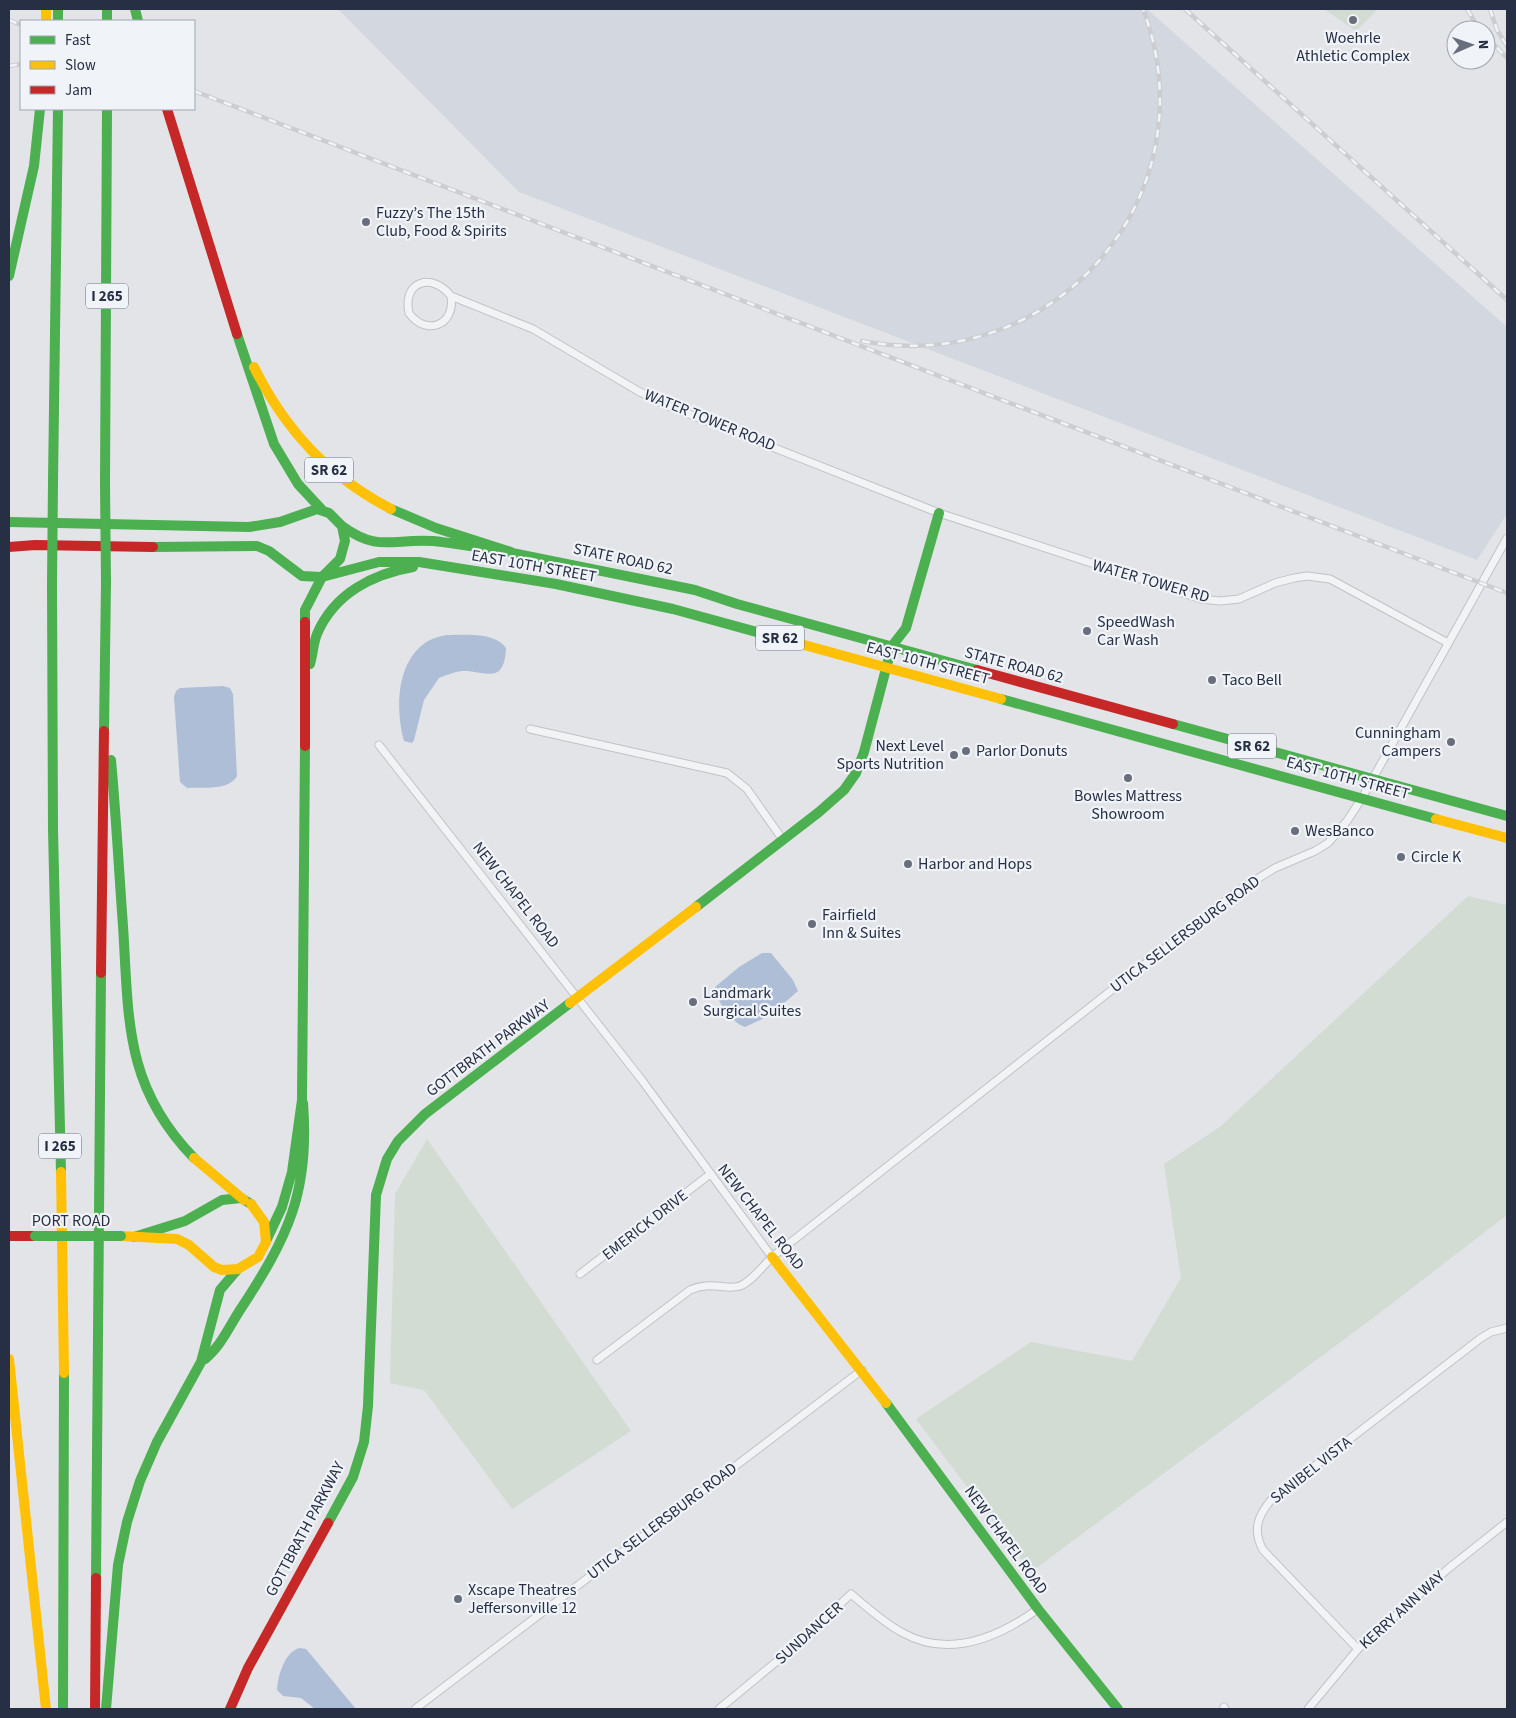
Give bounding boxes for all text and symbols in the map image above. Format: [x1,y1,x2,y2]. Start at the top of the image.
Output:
marker: Woehrle Athletic Complex [1347,14,1359,26]
legend [20,20,195,110]
north arrow [1446,20,1496,70]
place label: Woehrle Athletic Complex [1296,27,1410,67]
text: Fast [65,30,91,51]
text: N [1473,40,1493,50]
text: Slow [65,55,96,76]
text: Jam [65,80,92,101]
place label: Fuzzy’s The 15th Club, Food & Spirits [376,202,507,242]
marker: Fuzzy’s The 15th Club, Food & Spirits [360,216,372,228]
road number: I 265 [86,284,128,308]
street label: WATER TOWER ROAD [641,384,779,456]
road number: SR 62 [305,458,353,482]
street label: STATE ROAD 62 [571,538,675,580]
street label: EAST 10TH STREET [470,544,599,588]
street label: WATER TOWER RD [1090,554,1212,608]
place label: SpeedWash Car Wash [1097,611,1175,651]
marker: SpeedWash Car Wash [1081,625,1093,637]
road number: SR 62 [756,626,804,650]
street label: EAST 10TH STREET [864,636,992,690]
street label: STATE ROAD 62 [962,641,1066,689]
place label: Taco Bell [1222,669,1282,691]
marker: Taco Bell [1206,674,1218,686]
place label: Cunningham Campers [1355,722,1441,762]
road number: SR 62 [1228,734,1276,758]
place label: Next Level Sports Nutrition [836,735,944,775]
marker: Cunningham Campers [1445,736,1457,748]
place label: Parlor Donuts [976,740,1068,762]
marker: Parlor Donuts [960,745,972,757]
marker: Next Level Sports Nutrition [948,749,960,761]
street label: EAST 10TH STREET [1284,751,1412,805]
marker: Bowles Mattress Showroom [1122,772,1134,784]
place label: Bowles Mattress Showroom [1074,785,1182,825]
place label: WesBanco [1305,820,1374,842]
marker: WesBanco [1289,825,1301,837]
street label: NEW CHAPEL ROAD [468,837,565,953]
place label: Circle K [1411,846,1462,868]
marker: Circle K [1395,851,1407,863]
place label: Harbor and Hops [918,853,1032,875]
marker: Harbor and Hops [902,858,914,870]
street label: UTICA SELLERSBURG ROAD [1105,870,1265,998]
place label: Fairfield Inn & Suites [822,904,901,944]
marker: Fairfield Inn & Suites [806,918,818,930]
place label: Landmark Surgical Suites [703,982,801,1022]
street label: GOTTBRATH PARKWAY [422,994,555,1102]
marker: Landmark Surgical Suites [687,996,699,1008]
road number: I 265 [39,1134,81,1158]
street label: NEW CHAPEL ROAD [713,1159,810,1275]
street label: EMERICK DRIVE [598,1185,692,1265]
street label: PORT ROAD [32,1210,110,1232]
street label: SANIBEL VISTA [1266,1431,1357,1509]
street label: GOTTBRATH PARKWAY [260,1457,350,1600]
street label: UTICA SELLERSBURG ROAD [582,1457,742,1585]
street label: NEW CHAPEL ROAD [959,1481,1053,1599]
street label: KERRY ANN WAY [1355,1565,1450,1654]
place label: Xscape Theatres Jeffersonville 12 [468,1579,577,1619]
marker: Xscape Theatres Jeffersonville 12 [452,1593,464,1605]
street label: SUNDANCER [770,1597,848,1669]

